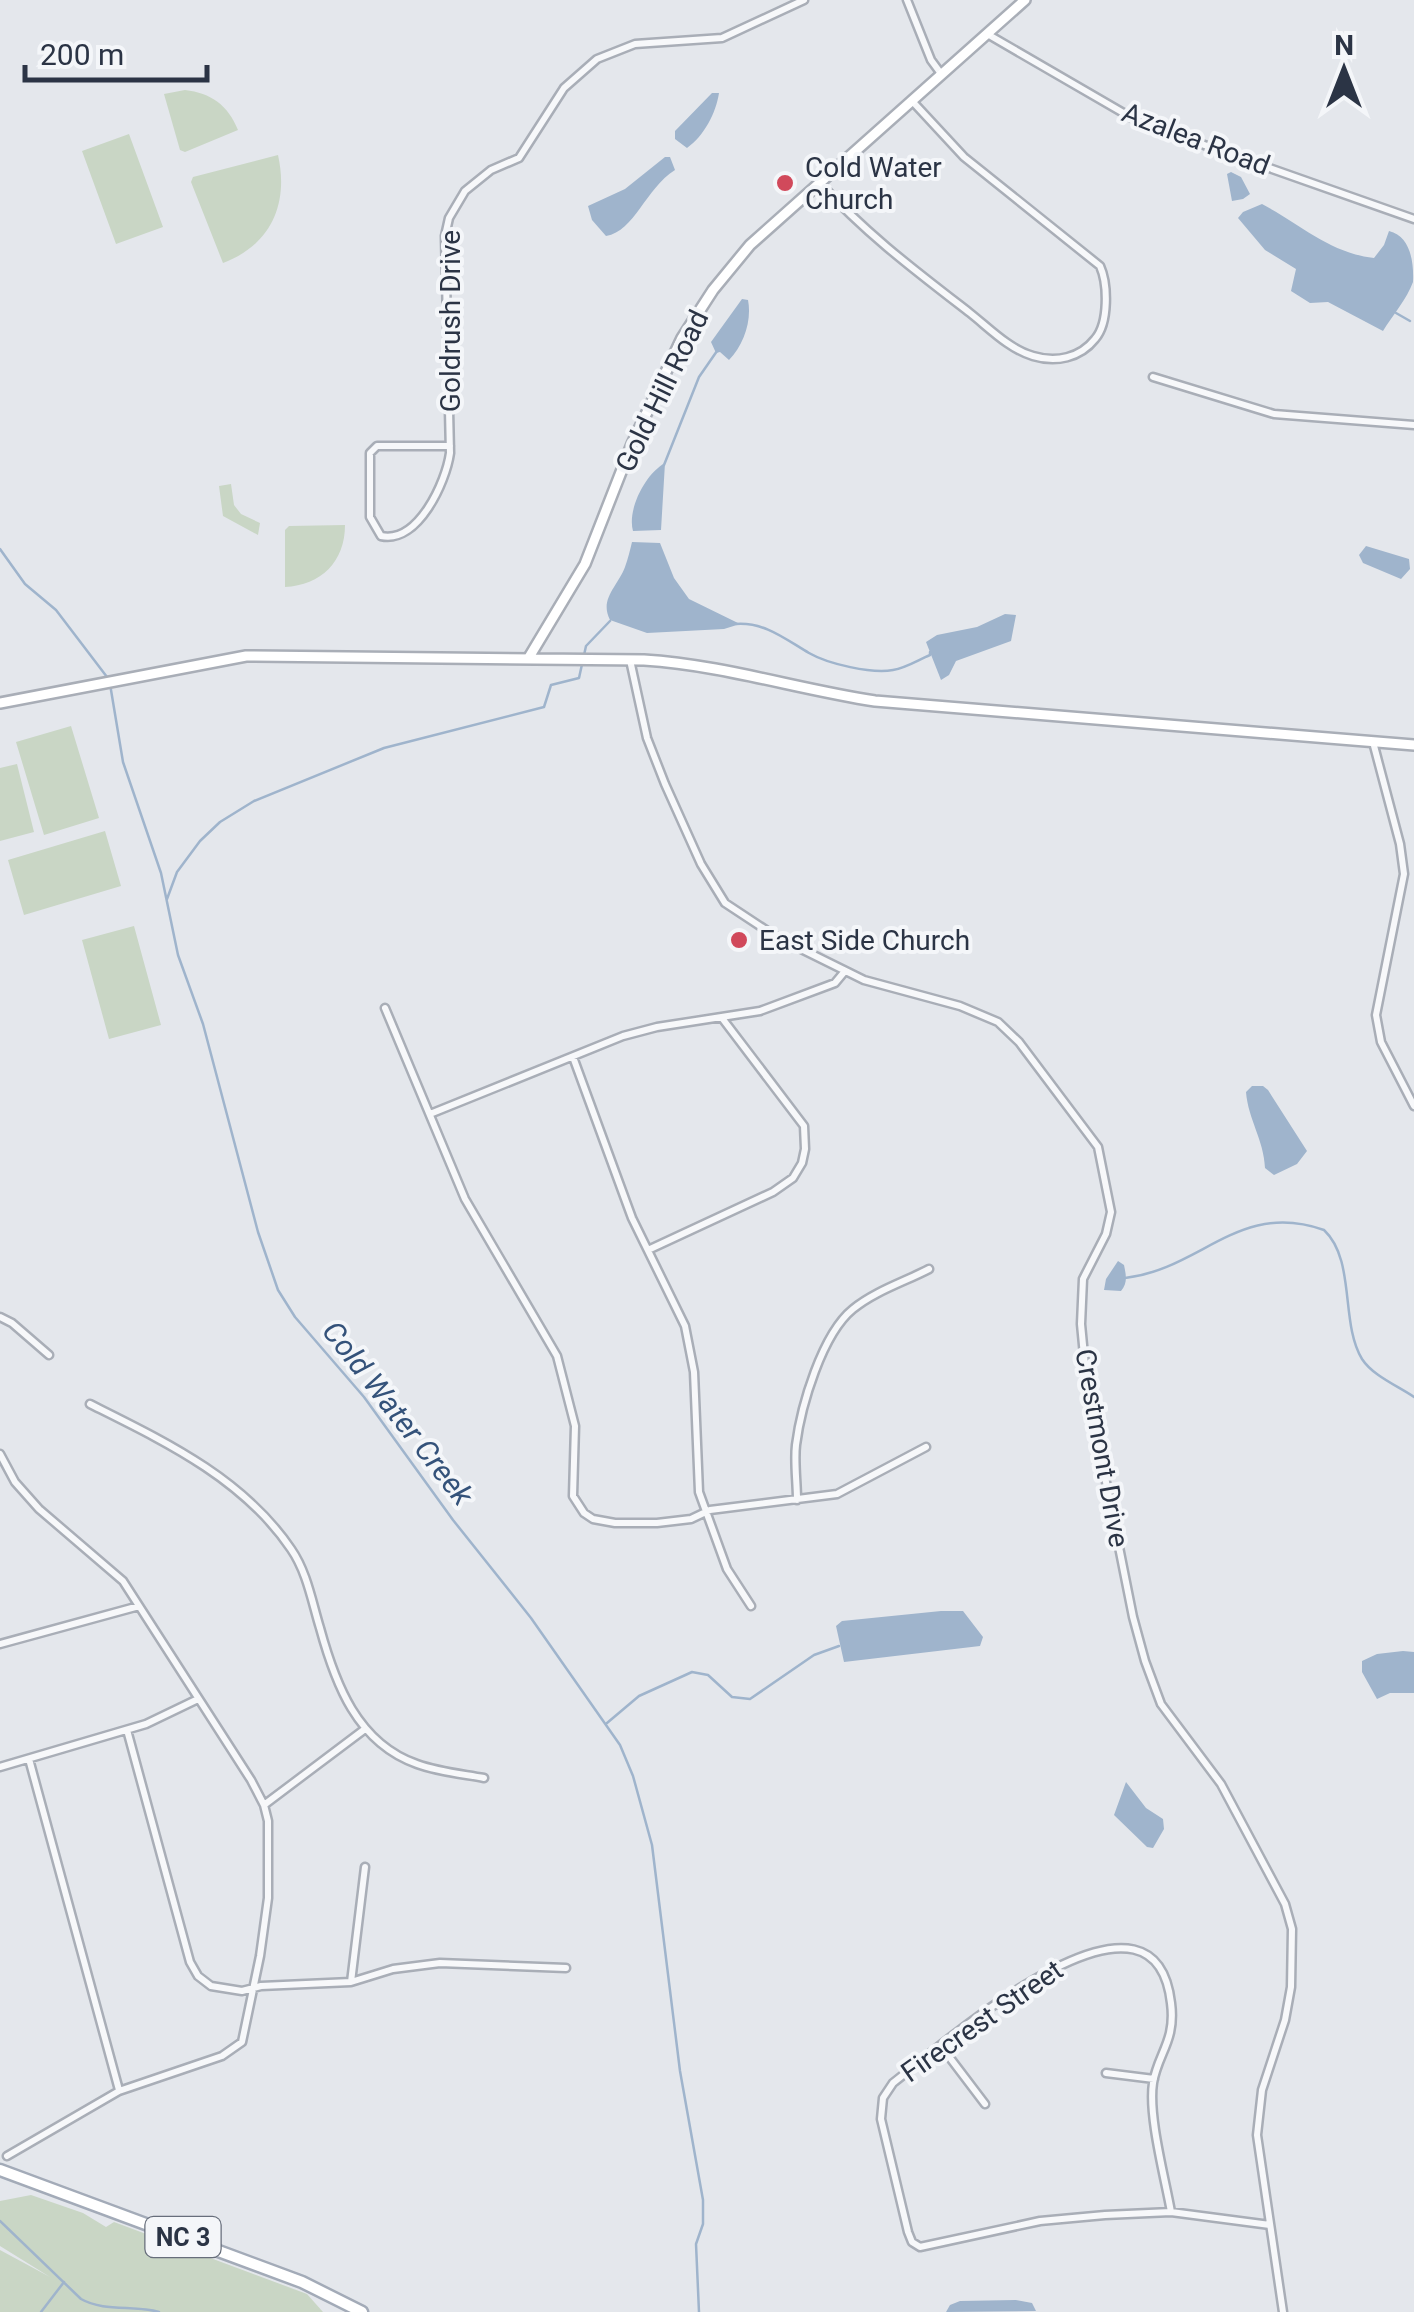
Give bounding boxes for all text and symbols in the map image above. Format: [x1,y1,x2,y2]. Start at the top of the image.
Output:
scale bar [25,20,208,82]
north arrow [1294,20,1394,120]
text: N [1334,29,1354,62]
text: 200 m [40,37,124,72]
street label: Azalea Road [1117,96,1275,182]
place label: Cold Water Church [805,151,942,216]
marker: Cold Water Church [774,172,796,194]
street label: Goldrush Drive [434,230,467,412]
street label: Gold Hill Road [609,305,715,477]
place label: East Side Church [759,924,970,957]
marker: East Side Church [728,929,750,951]
water label: Cold Water Creek [315,1314,481,1513]
street label: Crestmont Drive [1068,1346,1136,1550]
street label: Firecrest Street [895,1953,1069,2089]
road number: NC 3 [146,2217,220,2257]

